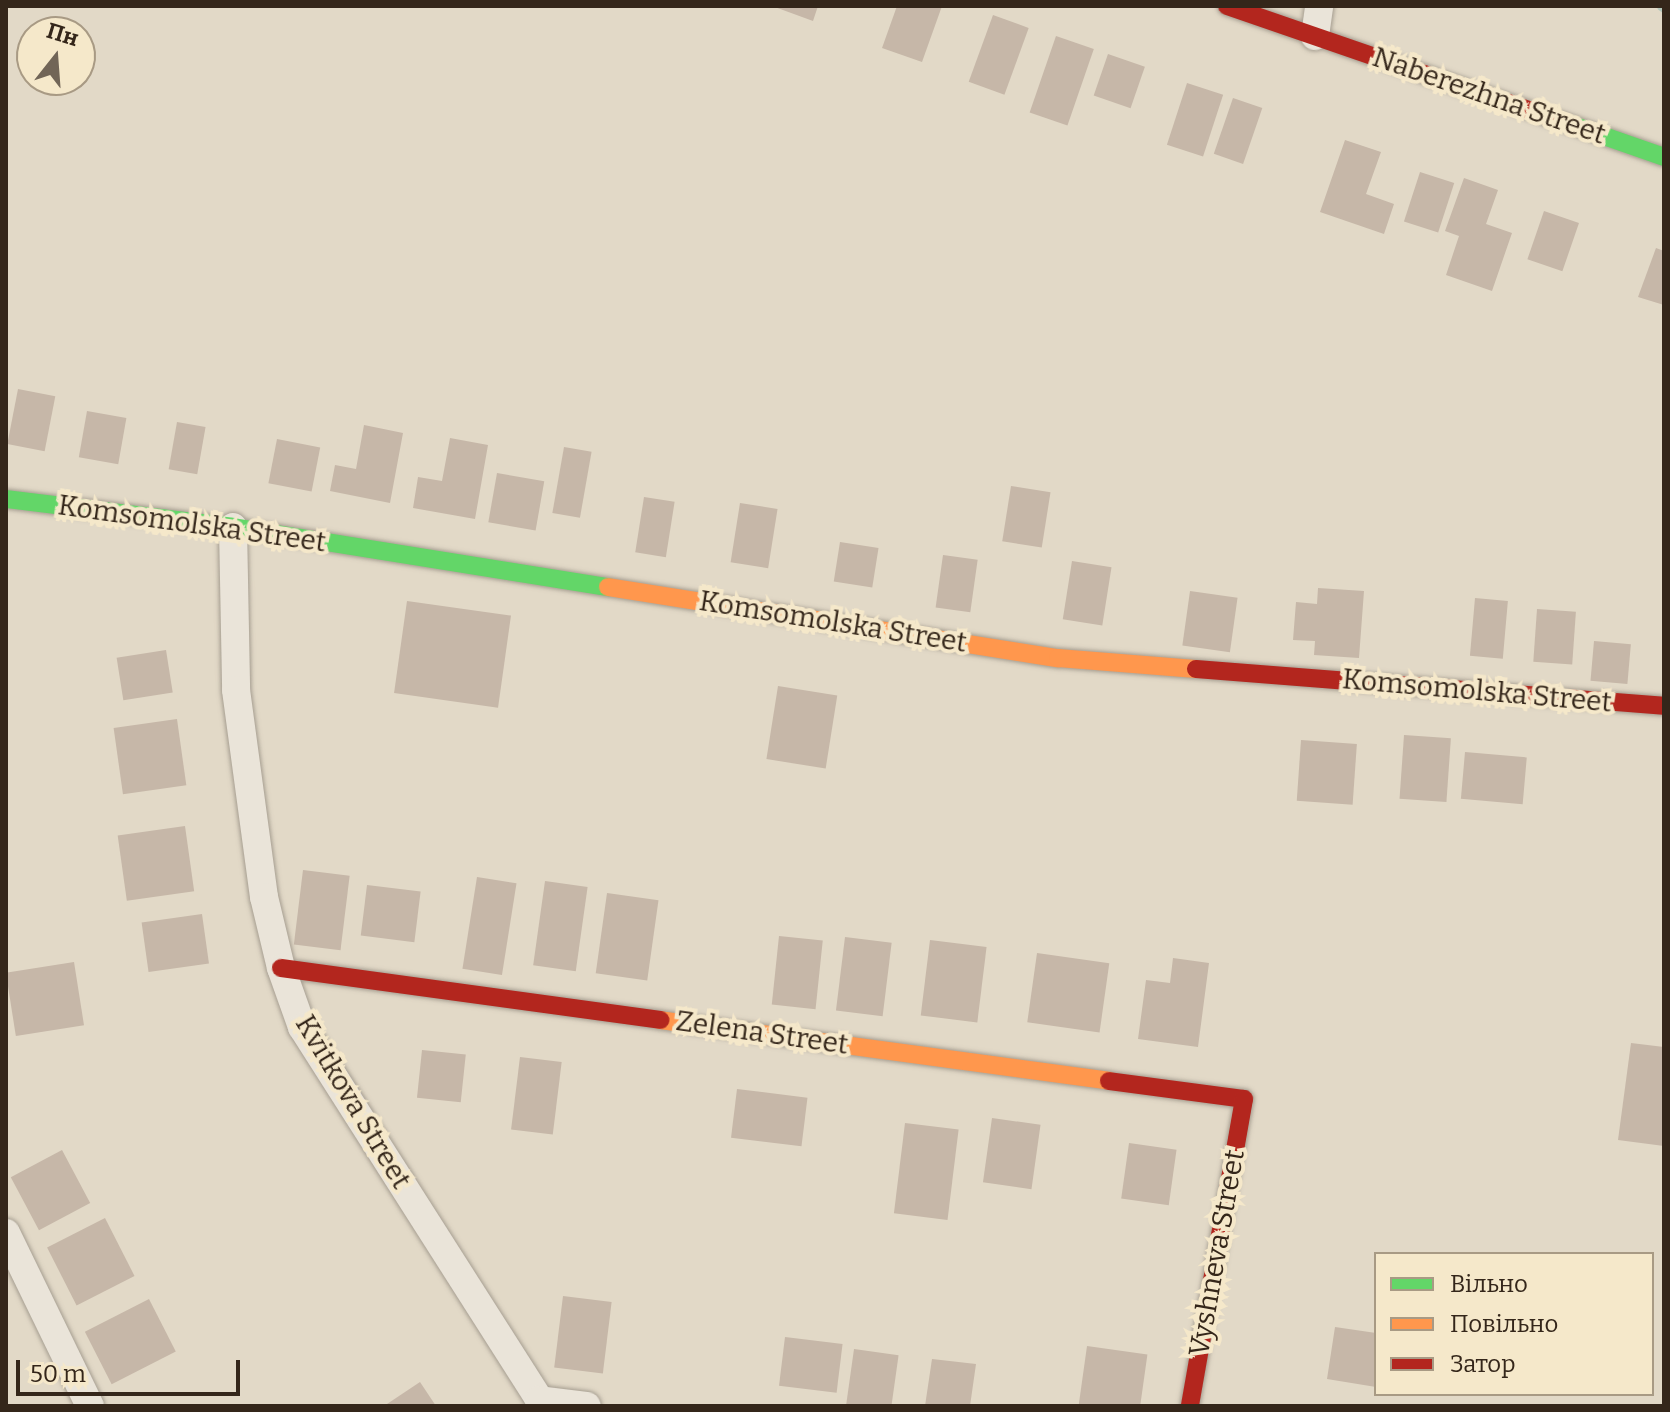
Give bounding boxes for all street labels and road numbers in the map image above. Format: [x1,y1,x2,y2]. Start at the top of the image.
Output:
street label: Naberezhna Street [1368,40,1610,152]
street label: Komsomolska Street [56,489,328,559]
street label: Komsomolska Street [697,584,969,660]
street label: Komsomolska Street [1341,662,1613,720]
street label: Zelena Street [674,1004,850,1062]
street label: Kvitkova Street [288,1009,418,1195]
street label: Vyshneva Street [1182,1147,1252,1359]

